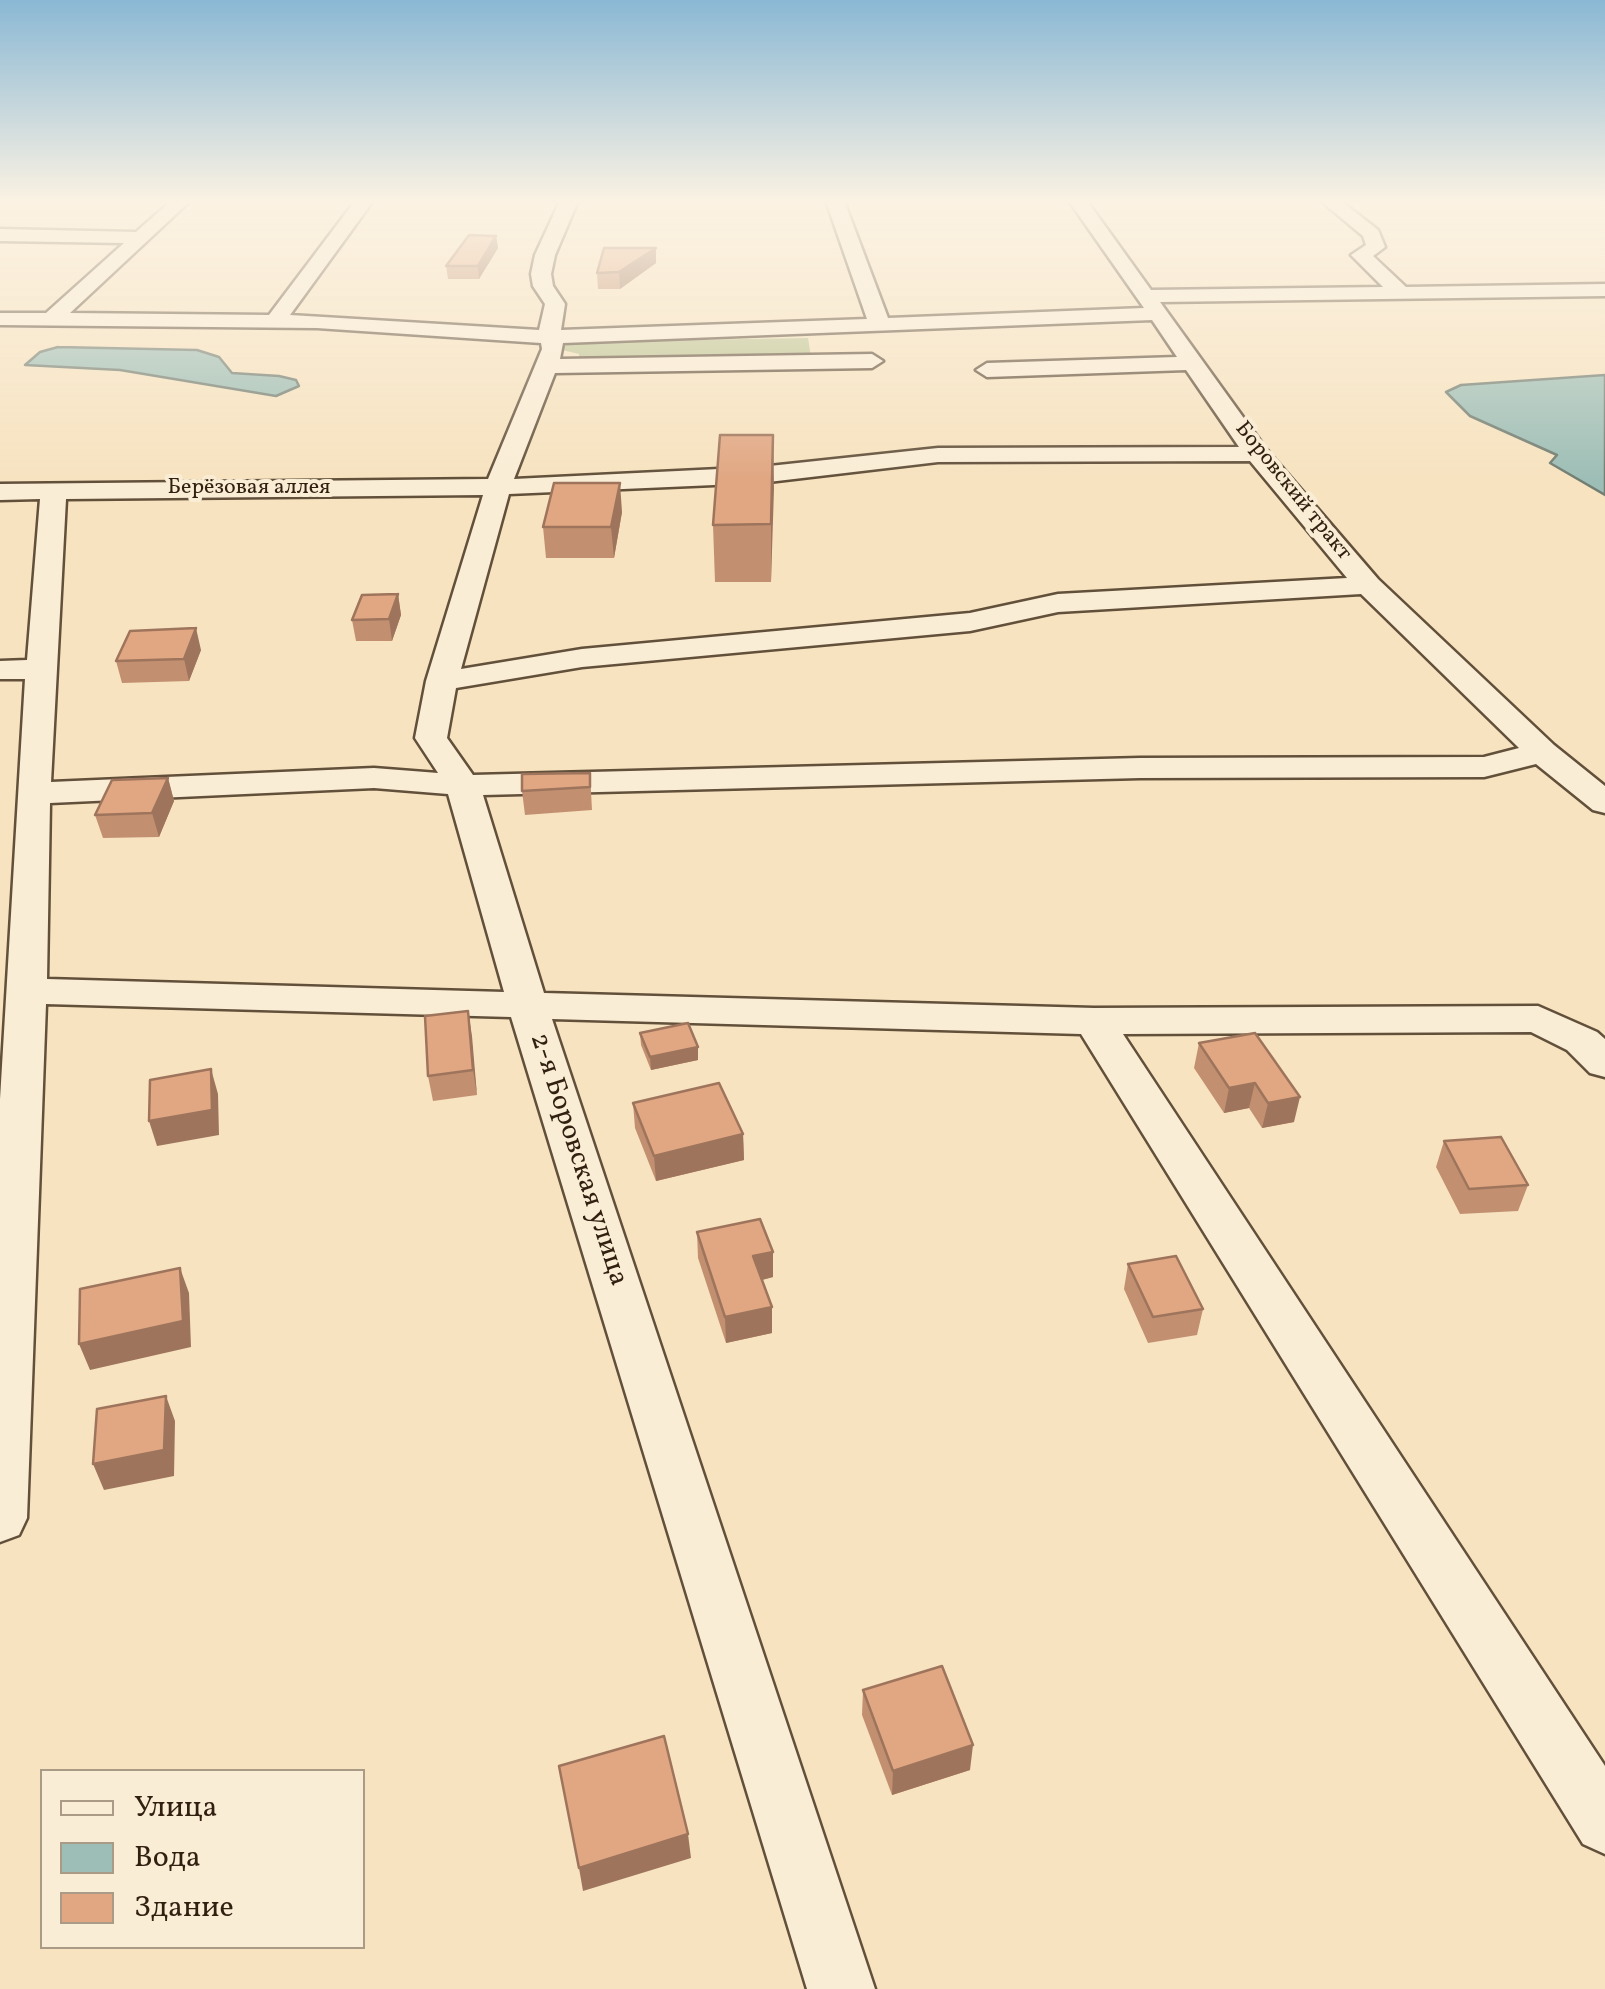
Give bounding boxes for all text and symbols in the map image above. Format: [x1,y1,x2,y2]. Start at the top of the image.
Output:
street label: Боровский тракт [1228,417,1356,567]
street label: Берёзовая аллея [167,476,331,502]
street label: 2-я Боровская улица [520,1029,634,1291]
legend [40,1769,365,1949]
text: Улица [134,1787,217,1829]
text: Вода [134,1837,201,1879]
text: Здание [134,1887,234,1929]

